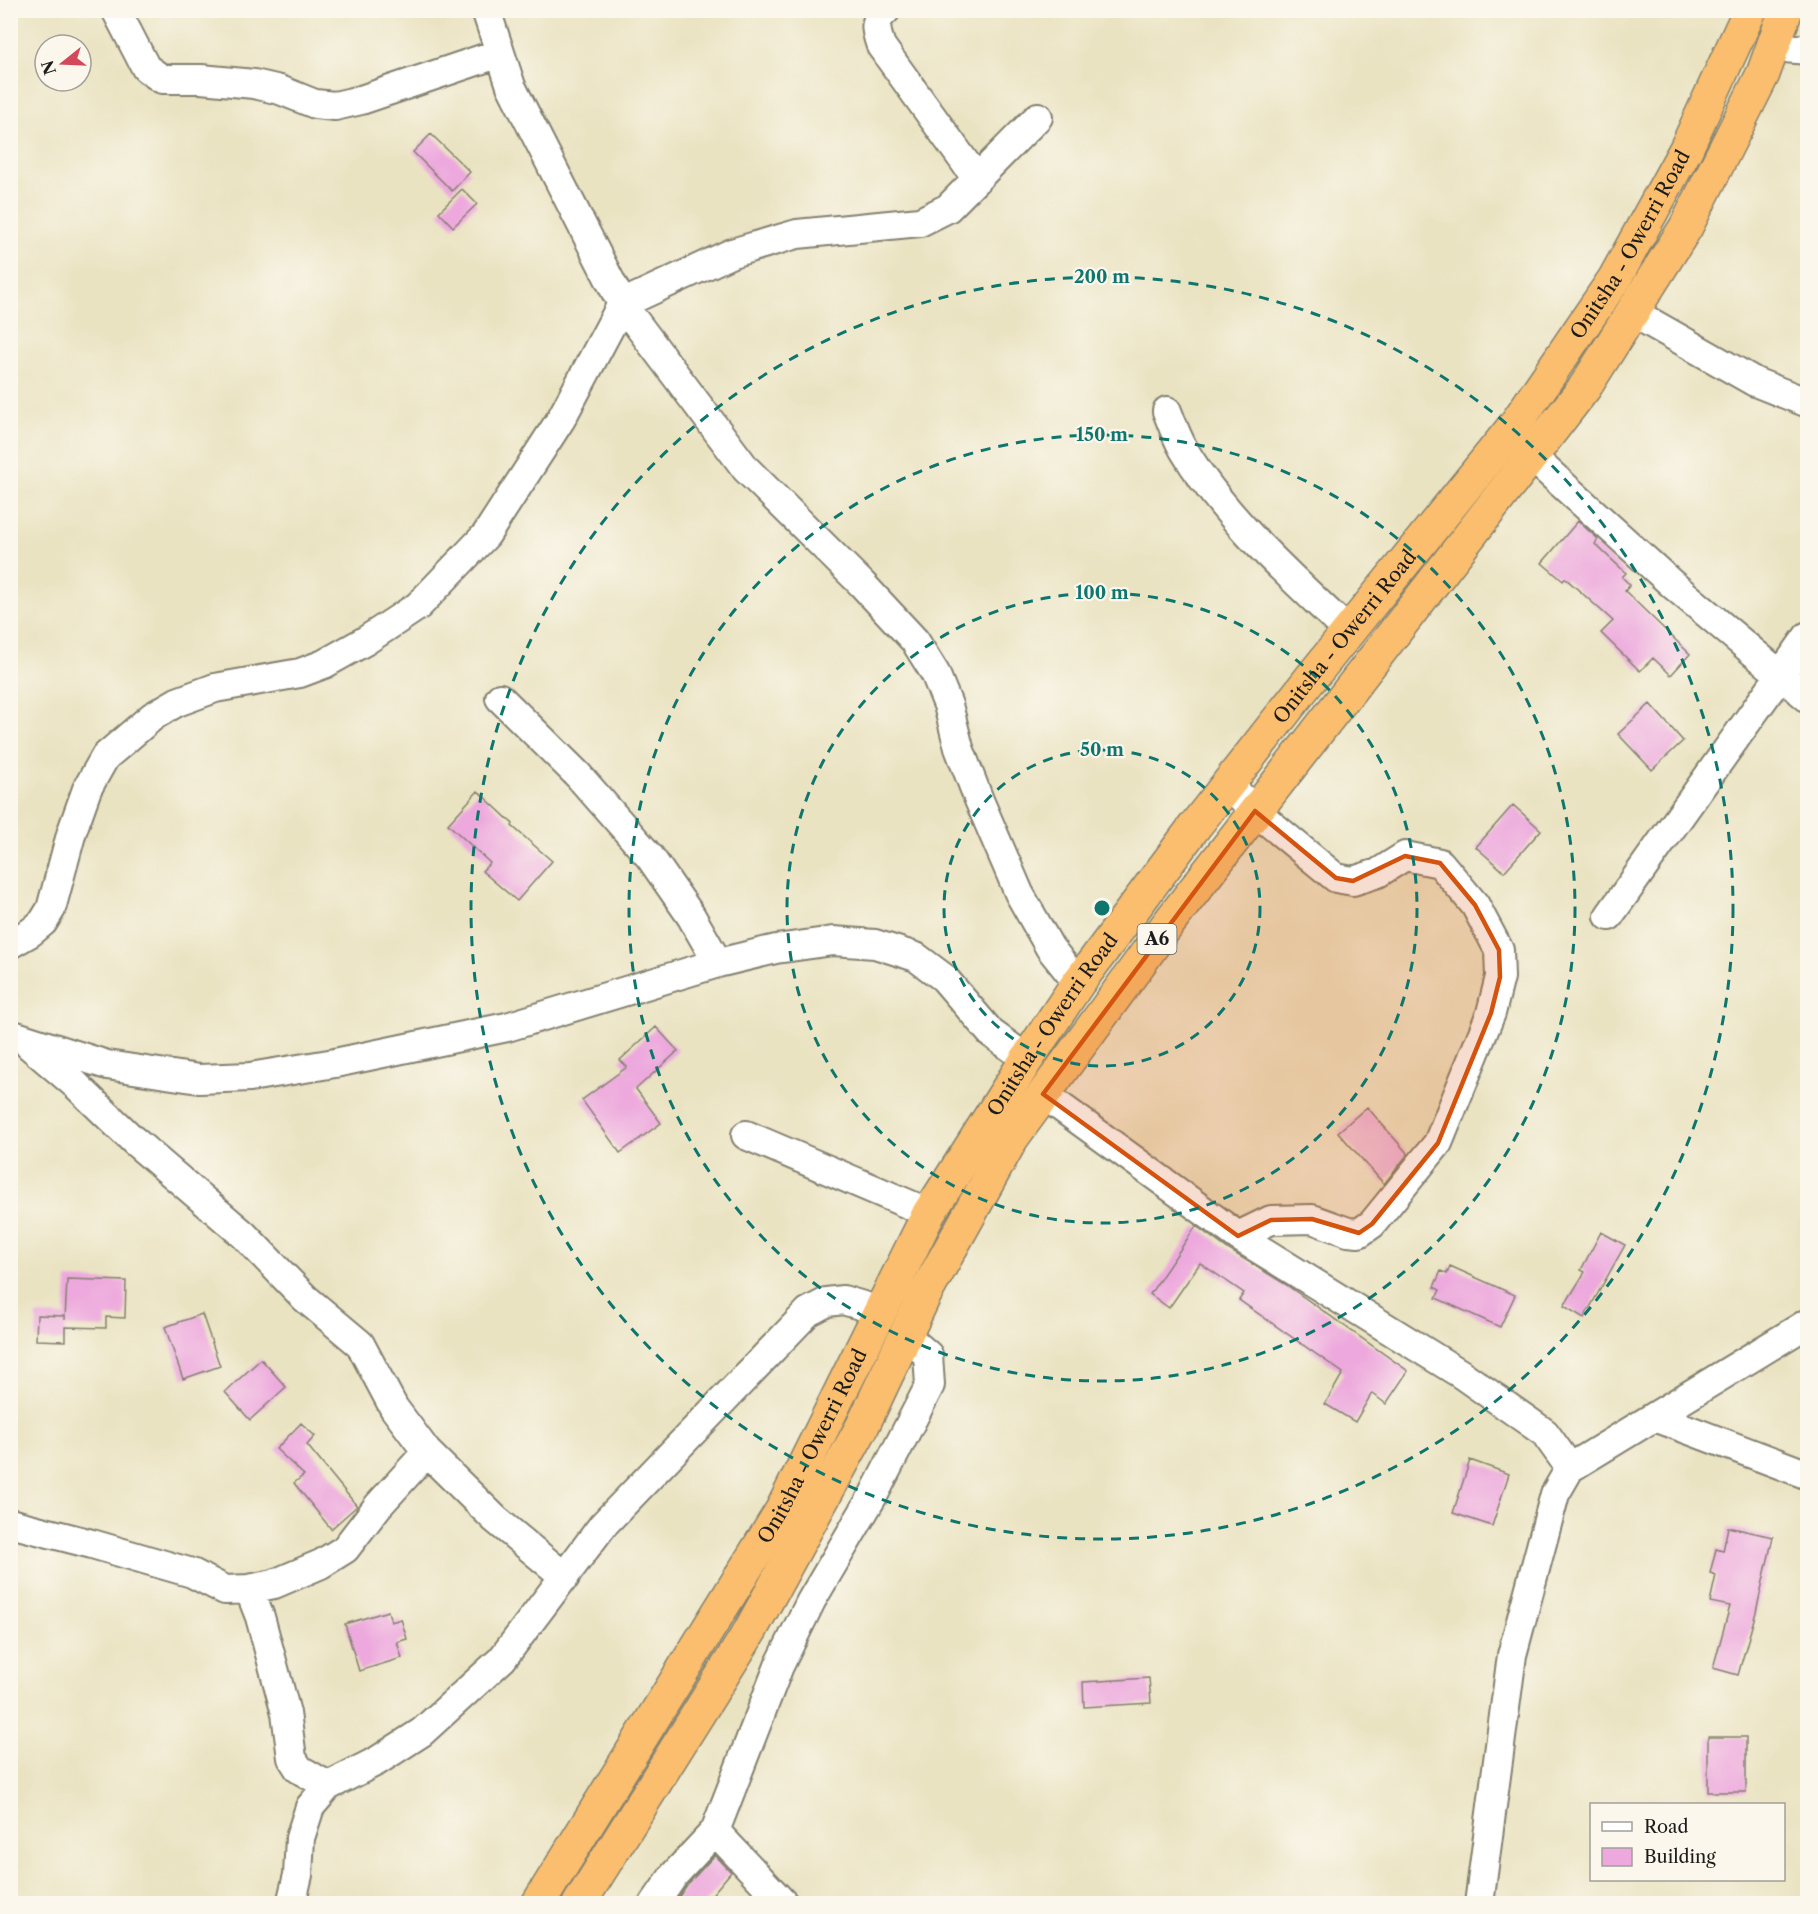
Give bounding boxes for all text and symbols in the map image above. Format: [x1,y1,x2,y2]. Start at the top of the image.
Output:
north arrow [33,33,93,93]
text: N [37,58,60,77]
street label: Onitsha - Owerri Road [1565,146,1695,344]
text: 200 m [1074,266,1130,288]
text: 150 m [1076,424,1128,446]
street label: Onitsha - Owerri Road [1268,545,1421,728]
text: 100 m [1075,582,1129,604]
text: 50 m [1080,739,1124,761]
centre of rings [1092,898,1112,918]
road number: A6 [1138,924,1176,954]
street label: Onitsha - Owerri Road [982,929,1123,1120]
street label: Onitsha - Owerri Road [752,1345,872,1548]
legend [1590,1803,1785,1881]
text: Road [1644,1816,1689,1838]
text: Building [1644,1846,1716,1868]

